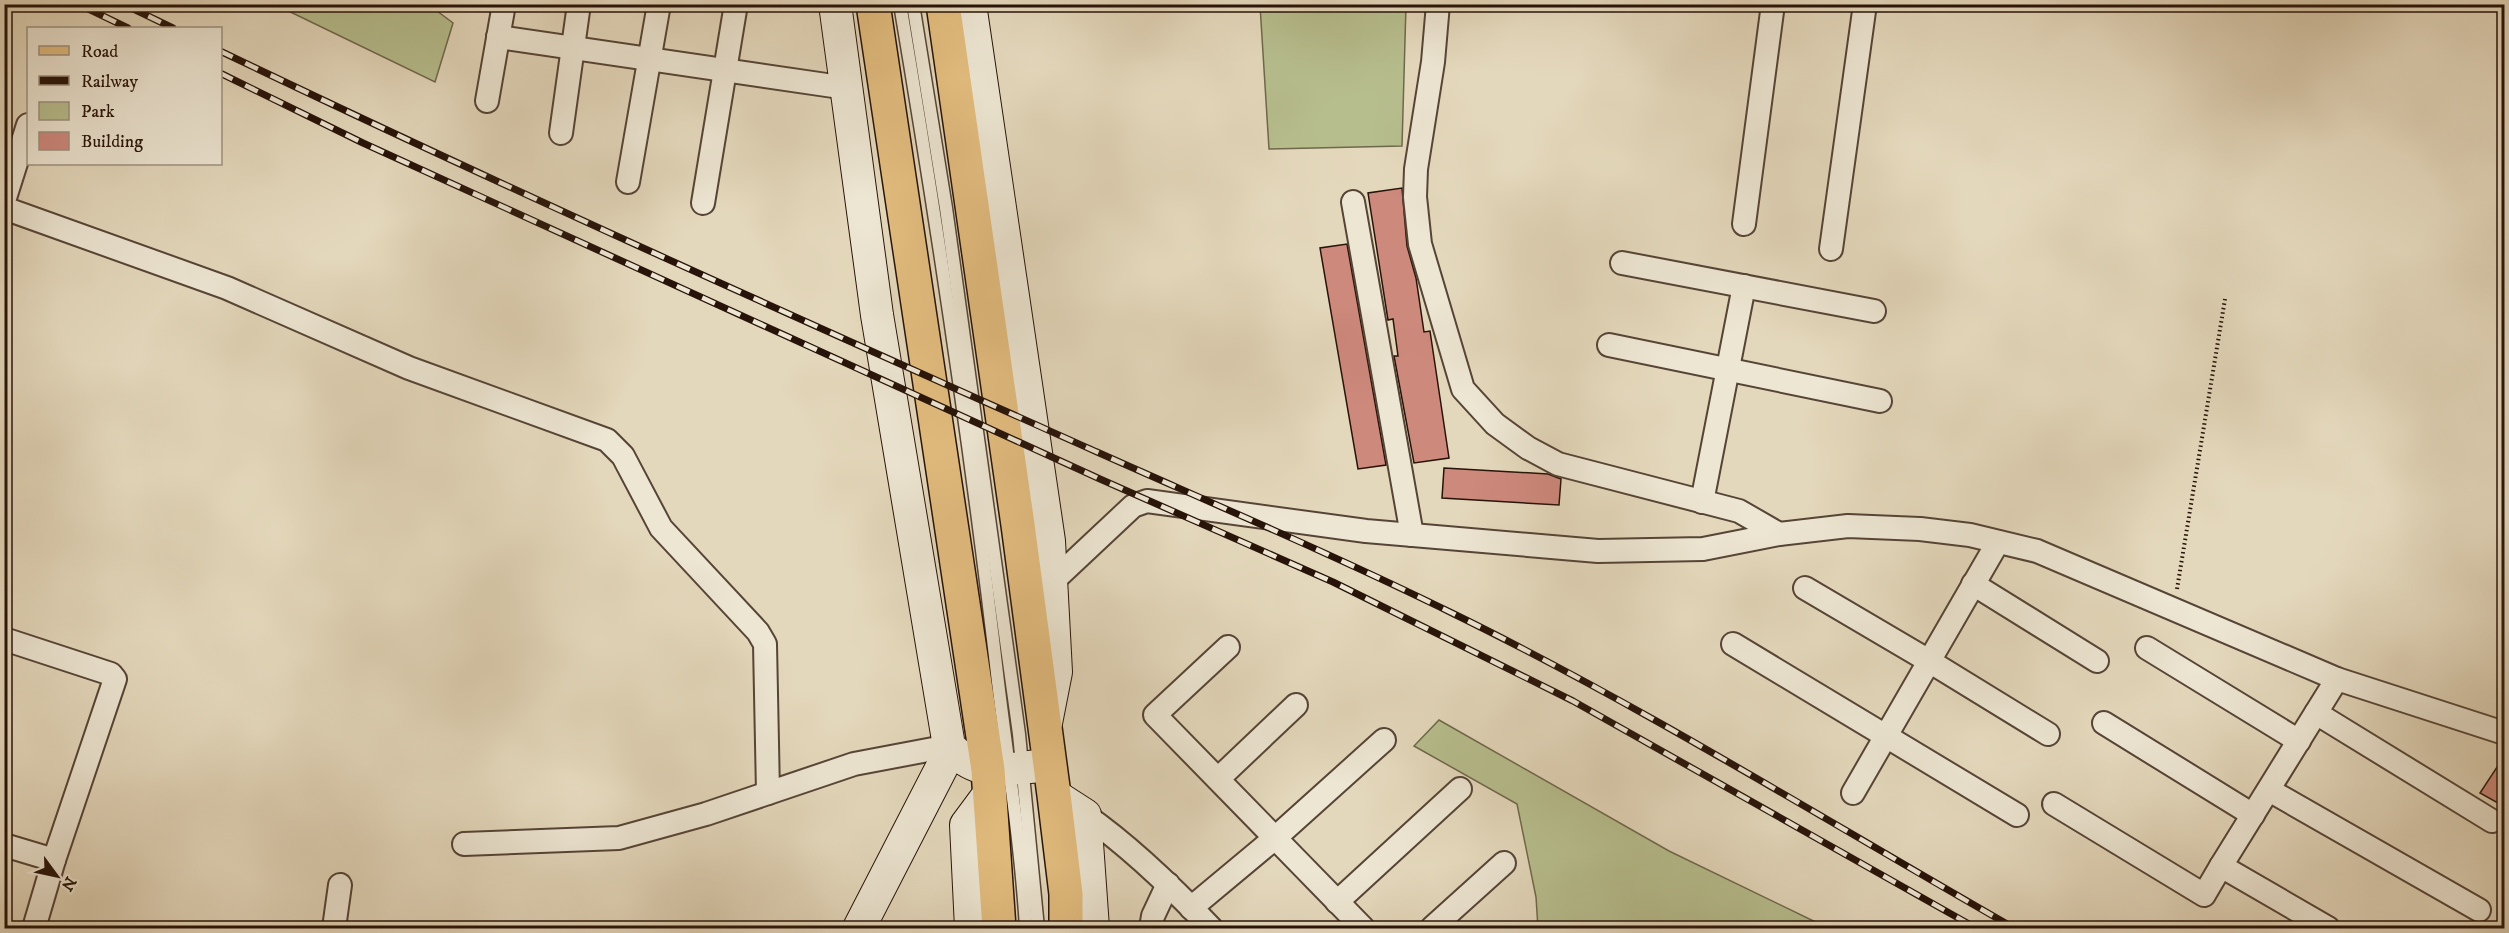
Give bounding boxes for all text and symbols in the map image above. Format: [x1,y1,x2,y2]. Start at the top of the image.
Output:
legend [27,27,222,165]
text: Road [81,41,118,63]
text: Railway [81,71,139,93]
text: Park [81,101,115,123]
text: Building [81,131,143,153]
north arrow [27,846,87,906]
text: N [57,873,81,895]

